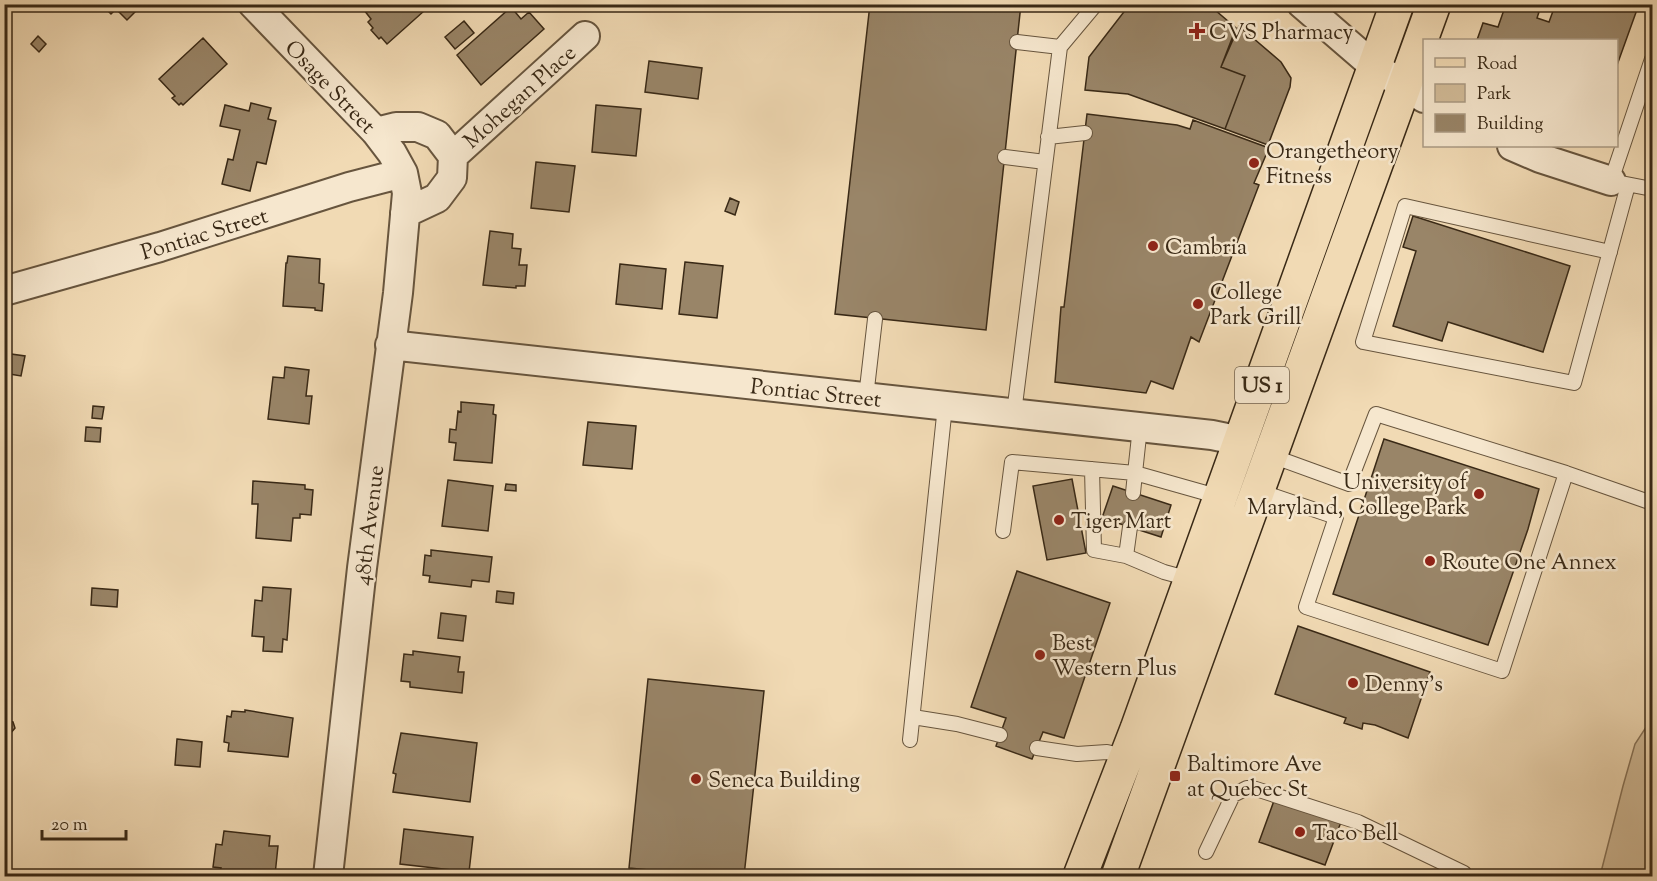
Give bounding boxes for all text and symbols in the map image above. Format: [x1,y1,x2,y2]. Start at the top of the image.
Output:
place label: CVS Pharmacy [1209,18,1353,50]
marker: CVS Pharmacy [1190,24,1204,38]
street label: Osage Street [276,34,382,143]
street label: Mohegan Place [458,39,584,158]
legend [1423,39,1618,147]
text: Road [1477,52,1517,78]
text: Park [1477,82,1512,108]
text: Building [1477,112,1543,138]
place label: Orangetheory Fitness [1266,137,1398,194]
marker: Orangetheory Fitness [1247,156,1261,170]
street label: Pontiac Street [137,201,273,270]
place label: Cambria [1165,233,1247,265]
marker: Cambria [1146,239,1160,253]
place label: College Park Grill [1210,278,1302,335]
marker: College Park Grill [1191,297,1205,311]
road number: US 1 [1235,367,1289,403]
street label: Pontiac Street [749,372,883,418]
street label: 48th Avenue [348,464,394,587]
place label: University of Maryland, College Park [1247,468,1468,525]
marker: University of Maryland, College Park [1472,487,1486,501]
place label: Tiger Mart [1071,507,1172,539]
marker: Tiger Mart [1052,513,1066,527]
place label: Route One Annex [1442,548,1617,580]
marker: Route One Annex [1423,554,1437,568]
place label: Best Western Plus [1052,629,1177,686]
marker: Best Western Plus [1033,648,1047,662]
place label: Denny's [1365,670,1443,702]
marker: Denny's [1346,676,1360,690]
place label: Baltimore Ave at Quebec St [1187,750,1322,807]
place label: Seneca Building [708,766,860,798]
marker: Baltimore Ave at Quebec St [1168,769,1182,783]
marker: Seneca Building [689,772,703,786]
scale bar [42,803,126,841]
text: 20 m [51,813,88,839]
place label: Taco Bell [1312,819,1398,851]
marker: Taco Bell [1293,825,1307,839]

